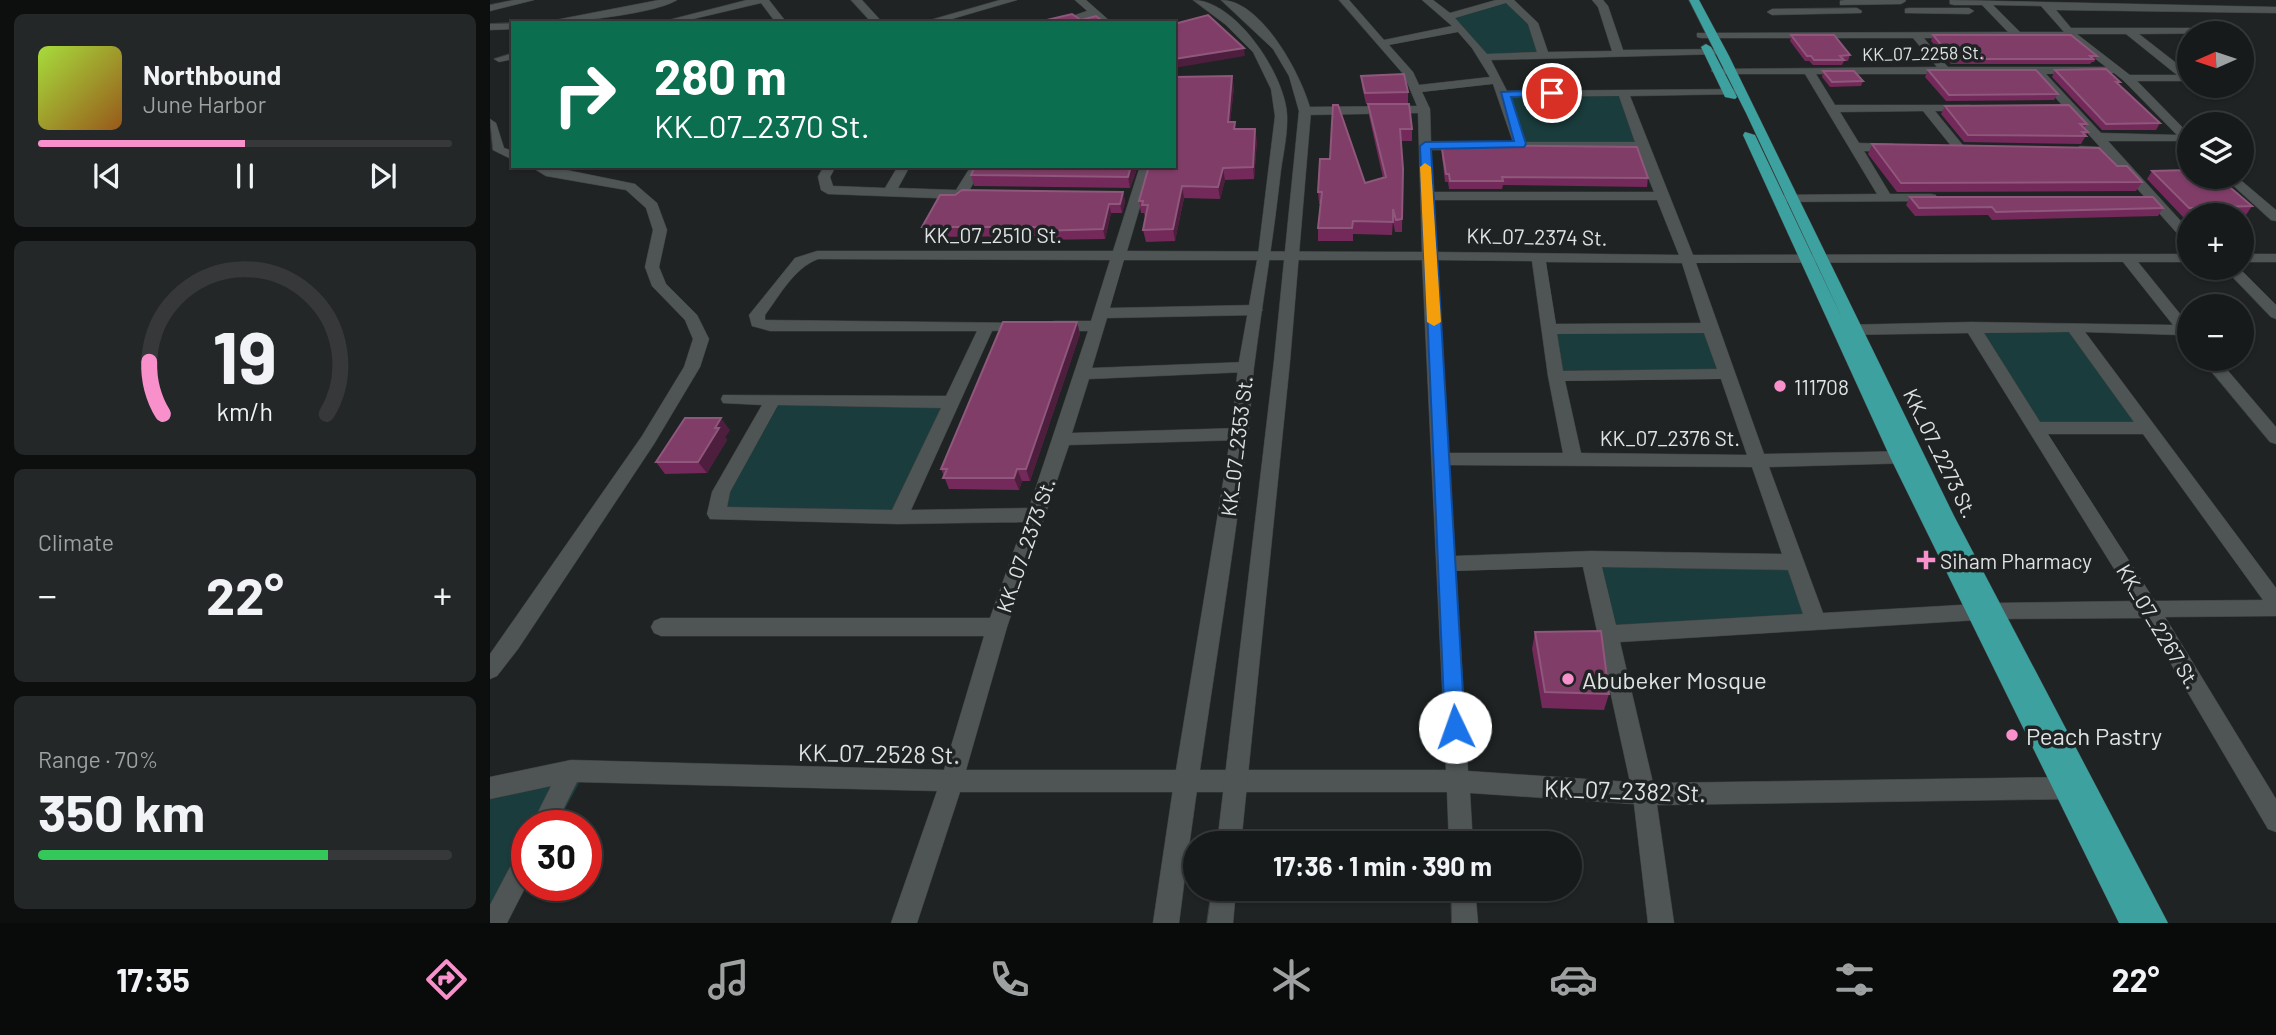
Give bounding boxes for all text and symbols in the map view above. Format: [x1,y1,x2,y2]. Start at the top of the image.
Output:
north arrow [2177,21,2254,98]
map controls [2177,21,2254,371]
street label: KK_07_2258 St. [1862,41,1984,65]
text: 280 m [654,46,787,105]
icon: right [539,49,630,140]
text: Northbound [143,59,281,90]
pin [1522,63,1582,123]
icon: arrive [1533,74,1571,112]
text: June Harbor [143,90,266,118]
text: KK_07_2370 St. [654,106,870,144]
button: layers [2177,112,2254,189]
icon: previous [88,157,126,195]
icon: pause [226,157,264,195]
icon: next [364,157,402,195]
button: + [2177,203,2254,280]
street label: KK_07_2510 St. [924,222,1062,247]
street label: KK_07_2374 St. [1466,222,1608,250]
button: − [2177,294,2254,371]
text: 19 [213,311,277,399]
street label: KK_07_2353 St. [1215,374,1257,518]
place label: 111708 [1794,374,1849,399]
marker: 111708 [1772,378,1788,394]
street label: KK_07_2273 St. [1899,384,1983,522]
text: km/h [217,396,273,426]
street label: KK_07_2376 St. [1600,425,1740,450]
street label: KK_07_2373 St. [990,475,1060,615]
text: Climate [38,528,114,556]
place label: Siham Pharmacy [1940,548,2092,573]
marker: Siham Pharmacy [1918,552,1934,568]
street label: KK_07_2267 St. [2112,559,2206,693]
text: 22° [206,563,284,625]
text: − [38,571,57,617]
text: + [433,571,452,617]
place label: Abubeker Mosque [1582,665,1767,694]
marker: Abubeker Mosque [1560,671,1576,687]
position arrow [1418,690,1492,764]
place label: Peach Pastry [2026,721,2162,750]
marker: Peach Pastry [2004,727,2020,743]
street label: KK_07_2528 St. [798,737,960,769]
text: Range · 70% [38,745,158,773]
street label: KK_07_2382 St. [1543,773,1707,807]
text: 350 km [38,780,205,842]
speed limit sign: 30 [511,810,602,901]
text: 17:36 · 1 min · 390 m [1273,850,1492,881]
icon: directions [422,955,471,1004]
icon: music [704,955,753,1004]
icon: phone [985,955,1034,1004]
icon: climate [1267,955,1316,1004]
icon: car [1549,955,1598,1004]
icon: filters [1830,955,1879,1004]
text: 17:35 [116,960,190,998]
text: 22° [2112,960,2160,998]

